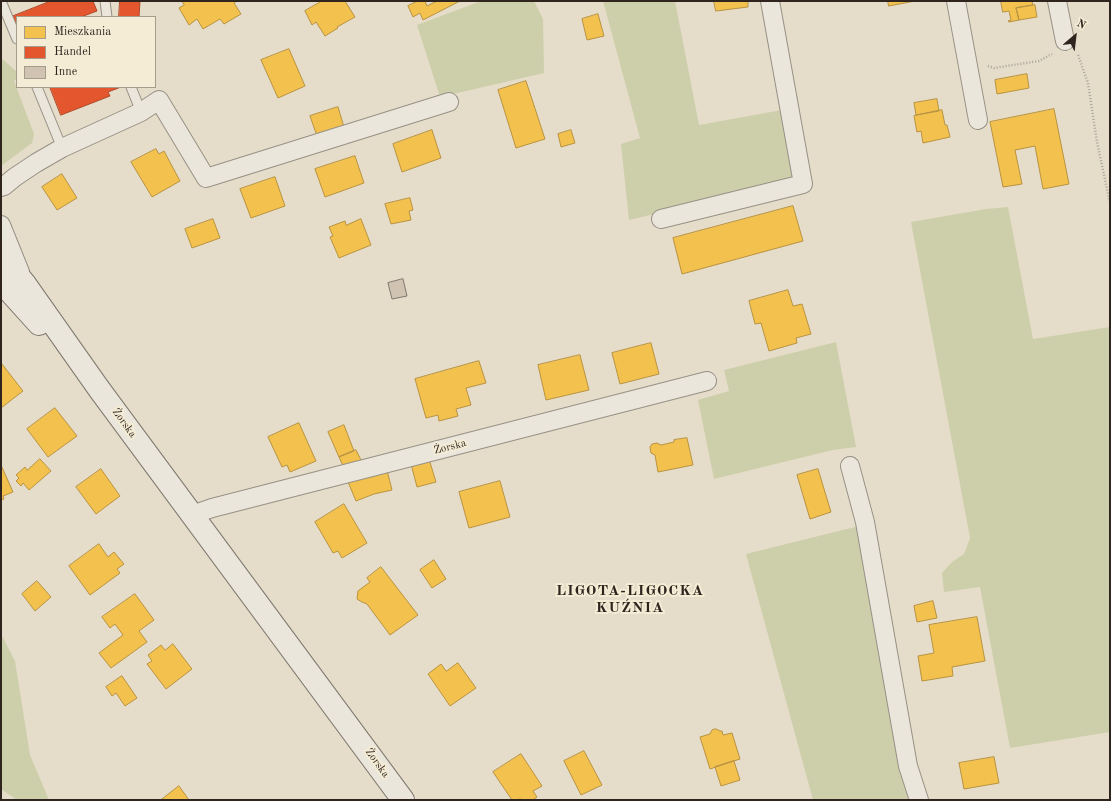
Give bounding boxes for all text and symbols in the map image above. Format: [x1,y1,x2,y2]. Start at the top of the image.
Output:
legend [16,16,156,88]
north arrow [1055,16,1095,56]
text: N [1075,18,1087,32]
text: Mieszkania [54,26,111,38]
text: Handel [54,46,91,58]
text: Inne [54,66,77,78]
street label: Żorska [109,406,139,440]
street label: Żorska [432,437,468,457]
district label: LIGOTA-LIGOCKA KUŹNIA [556,582,704,617]
street label: Żorska [362,746,392,780]

